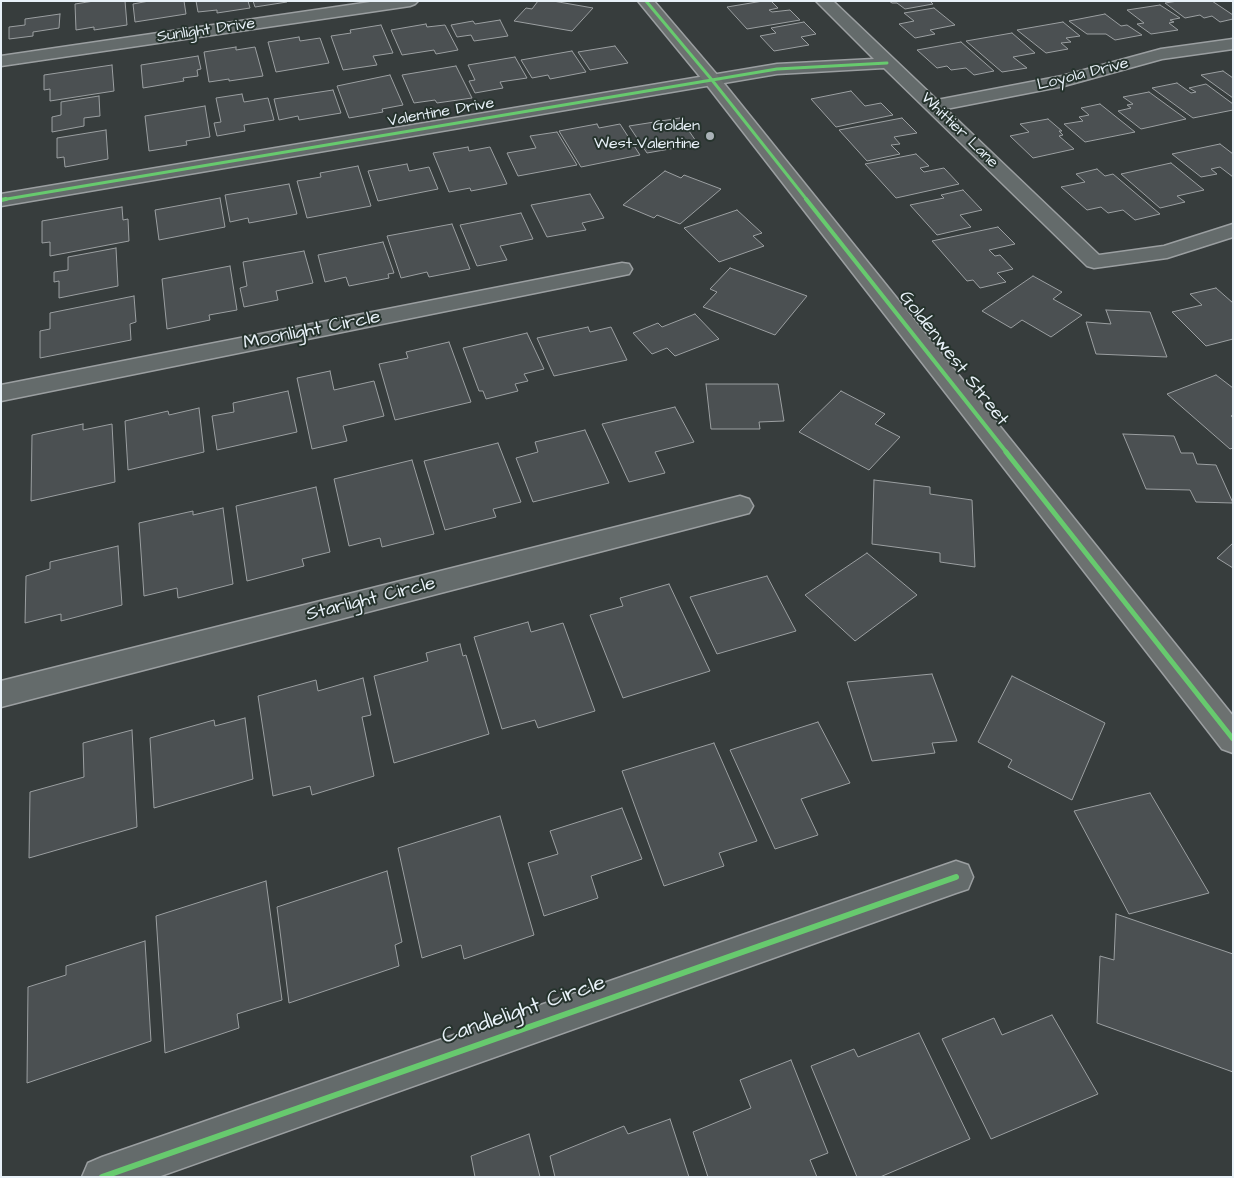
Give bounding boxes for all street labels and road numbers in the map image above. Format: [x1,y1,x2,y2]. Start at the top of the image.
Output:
street label: Sunlight Drive [156,15,256,47]
street label: Loyola Drive [1035,54,1131,96]
street label: Whittier Lane [916,89,1002,173]
street label: Valentine Drive [386,94,496,132]
street label: Goldenwest Street [893,287,1013,431]
street label: Moonlight Circle [242,307,382,355]
street label: Starlight Circle [304,573,438,627]
street label: Candlelight Circle [439,971,609,1051]

